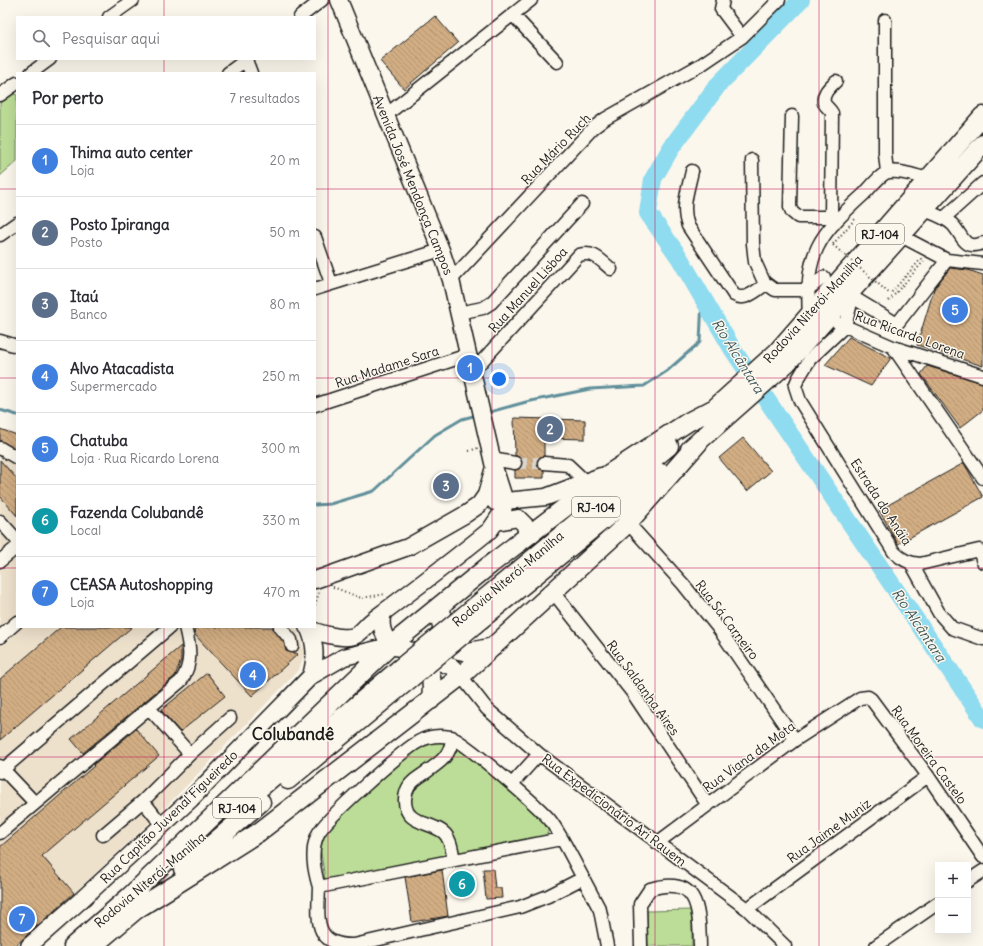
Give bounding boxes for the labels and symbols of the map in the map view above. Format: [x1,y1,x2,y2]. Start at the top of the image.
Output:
street label: Avenida José Mendonça Campos [369,93,457,277]
street label: Rua Mário Ruch [518,109,595,188]
road number: RJ-104 [856,224,904,244]
street label: Rua Manuel Lisboa [485,243,571,337]
street label: Rodovia Niterói-Manilha [760,251,866,367]
pin: 5 [942,295,968,325]
street label: Rua Ricardo Lorena [853,307,967,363]
water label: Rio Alcântara [708,315,769,397]
street label: Rua Madame Sara [333,342,441,392]
pin: 1 [457,353,483,383]
your location [489,369,509,389]
pin: 2 [537,414,563,444]
street label: Estrada do Anáia [847,455,915,549]
pin: 3 [433,471,459,501]
road number: RJ-104 [572,497,620,517]
street label: Rodovia Niterói-Manilha [449,527,567,631]
street label: Rua Sá Carneiro [692,577,762,663]
water label: Rio Alcântara [888,585,951,666]
street label: Rua Saldanha Aires [603,637,683,739]
pin: 4 [240,660,266,690]
street label: Rua Moreira Castelo [888,702,970,808]
street label: Rua Viana da Mota [699,718,799,796]
district label: Colubandê [252,723,334,745]
street label: Rua Capitão Juvenal Figueiredo [97,747,241,887]
street label: Rua Expedicionário Ari Rauem [538,750,690,870]
street label: Rua Jaime Muniz [784,795,874,867]
road number: RJ-104 [213,798,261,818]
street label: Rodovia Niterói-Manilha [91,828,209,932]
pin: 6 [449,869,475,899]
pin: 7 [9,904,35,934]

